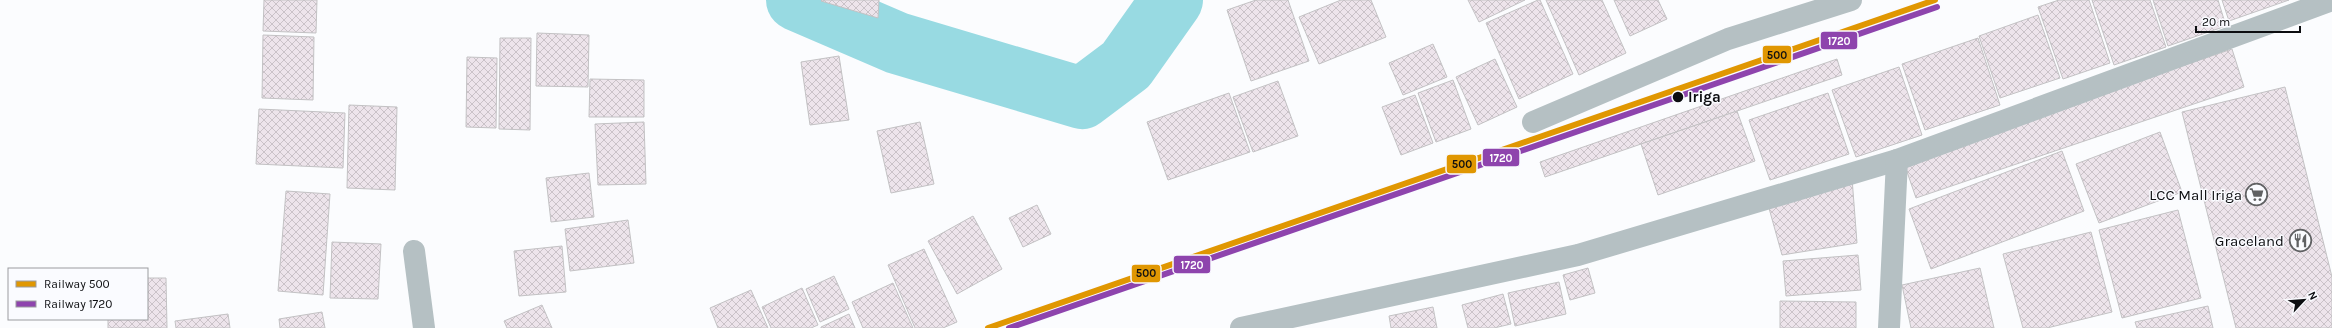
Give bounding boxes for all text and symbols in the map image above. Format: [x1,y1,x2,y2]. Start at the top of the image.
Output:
scale bar [2196,8,2300,34]
text: 20 m [2202,15,2230,29]
line badge: 1720 [1820,31,1858,50]
text: 1720 [1827,35,1851,48]
line badge: 500 [1762,45,1792,64]
text: 500 [1767,49,1787,62]
place label: Iriga [1688,88,1721,106]
marker: Iriga [1671,90,1685,104]
line badge: 1720 [1482,148,1520,167]
text: 1720 [1489,152,1513,165]
line badge: 500 [1446,154,1477,174]
text: 500 [1452,158,1472,171]
supermarket icon: LCC Mall Iriga [2244,182,2270,208]
place label: LCC Mall Iriga [2149,186,2242,204]
restaurant icon: Graceland [2287,228,2313,254]
place label: Graceland [2215,232,2284,250]
line badge: 1720 [1173,255,1211,274]
text: 1720 [1180,259,1204,272]
line badge: 500 [1131,264,1161,283]
text: 500 [1136,267,1156,280]
legend [8,268,148,320]
text: Railway 500 [44,277,110,291]
north arrow [2284,280,2324,320]
text: N [2305,289,2320,302]
text: Railway 1720 [44,297,112,311]

